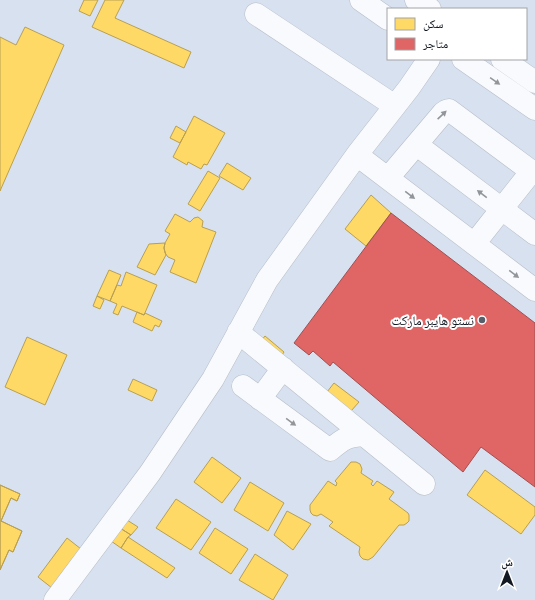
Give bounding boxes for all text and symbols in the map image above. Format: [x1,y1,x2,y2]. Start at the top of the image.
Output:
legend [387,8,527,60]
text: سكن [423,16,444,31]
text: متاجر [422,36,448,51]
one-way arrow [490,77,500,85]
one-way arrow [437,110,447,120]
one-way arrow [476,189,487,198]
one-way arrow [405,191,416,200]
one-way arrow [509,270,519,278]
place label: نستو هايبر ماركت [392,312,474,329]
marker: نستو هايبر ماركت [477,315,487,325]
one-way arrow [286,418,297,426]
north arrow [487,552,527,592]
text: ش [501,555,513,570]

